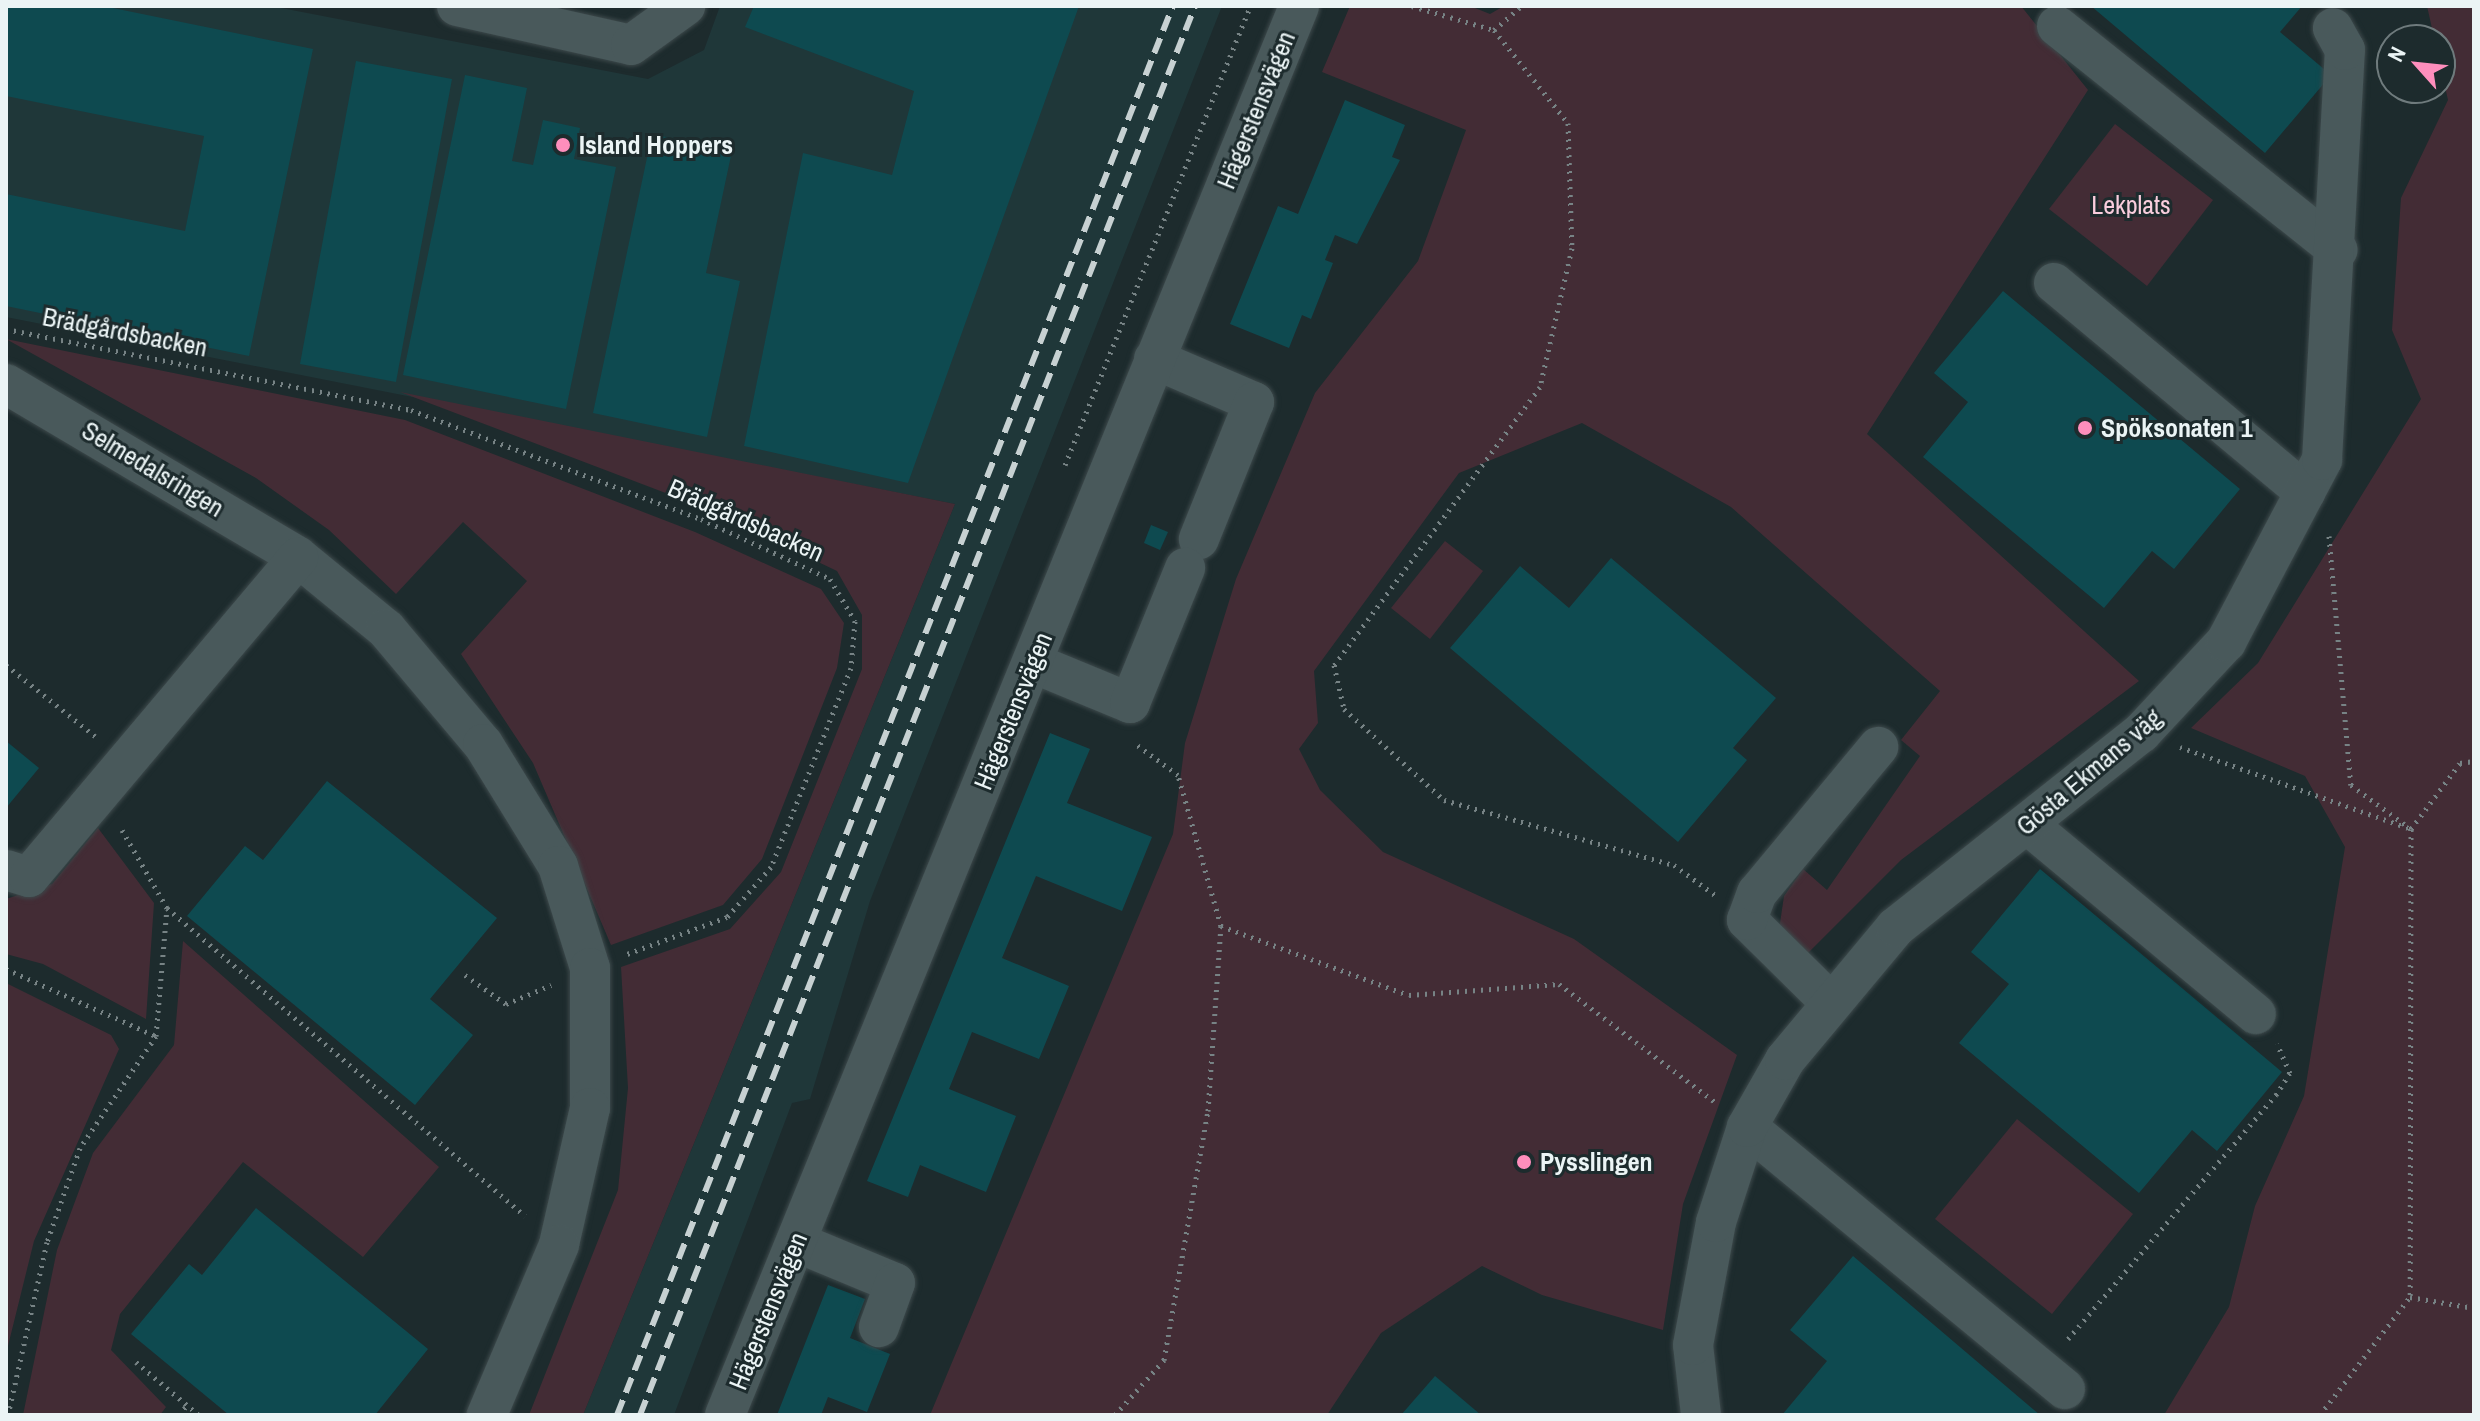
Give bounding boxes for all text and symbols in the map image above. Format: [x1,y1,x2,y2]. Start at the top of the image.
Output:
north arrow [2376,24,2456,104]
street label: Hägerstensvägen [1210,27,1302,193]
text: N [2380,41,2413,67]
place label: Island Hoppers [579,129,733,161]
marker: Island Hoppers [554,136,572,154]
park label: Lekplats [2091,189,2171,221]
street label: Brädgårdsbacken [40,301,210,363]
place label: Spöksonaten 1 [2101,412,2253,444]
street label: Selmedalsringen [76,414,230,524]
marker: Spöksonaten 1 [2076,419,2094,437]
street label: Brädgårdsbacken [663,472,829,568]
street label: Hägerstensvägen [967,628,1059,794]
street label: Gösta Ekmans väg [2010,702,2168,842]
place label: Pysslingen [1540,1146,1653,1178]
marker: Pysslingen [1515,1153,1533,1171]
street label: Hägerstensvägen [722,1228,814,1394]

